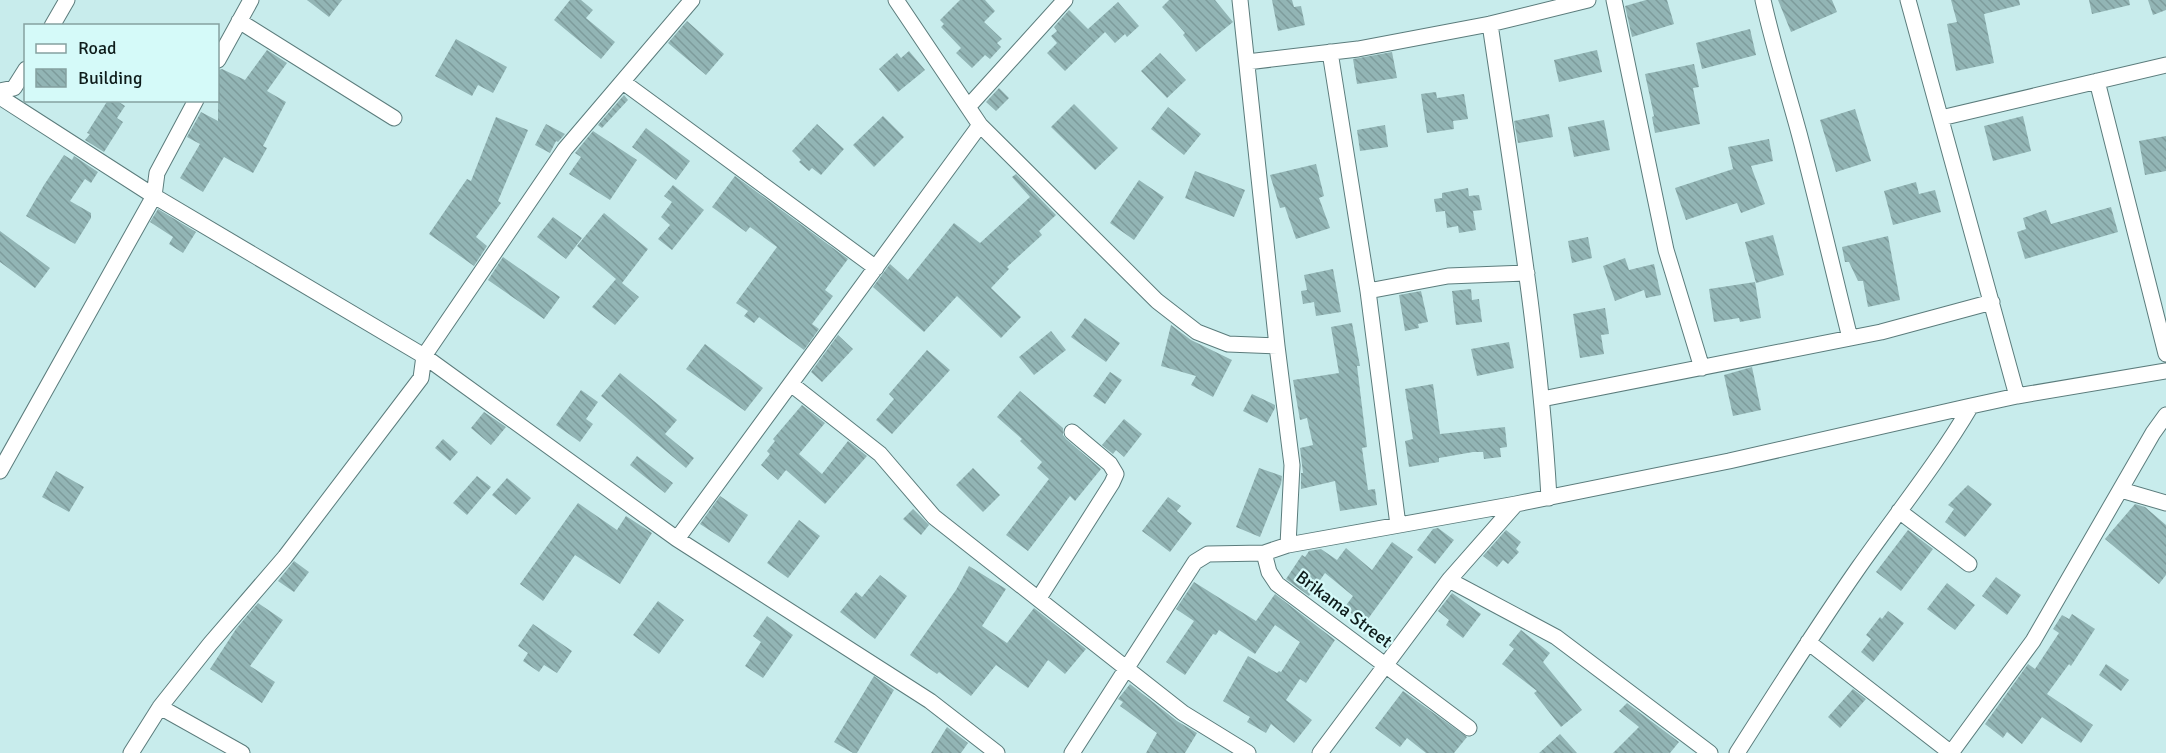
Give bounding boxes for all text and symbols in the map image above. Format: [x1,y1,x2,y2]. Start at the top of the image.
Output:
legend [24,24,219,102]
text: Road [78,37,117,59]
text: Building [78,67,142,89]
street label: Brikama Street [1291,566,1397,652]

